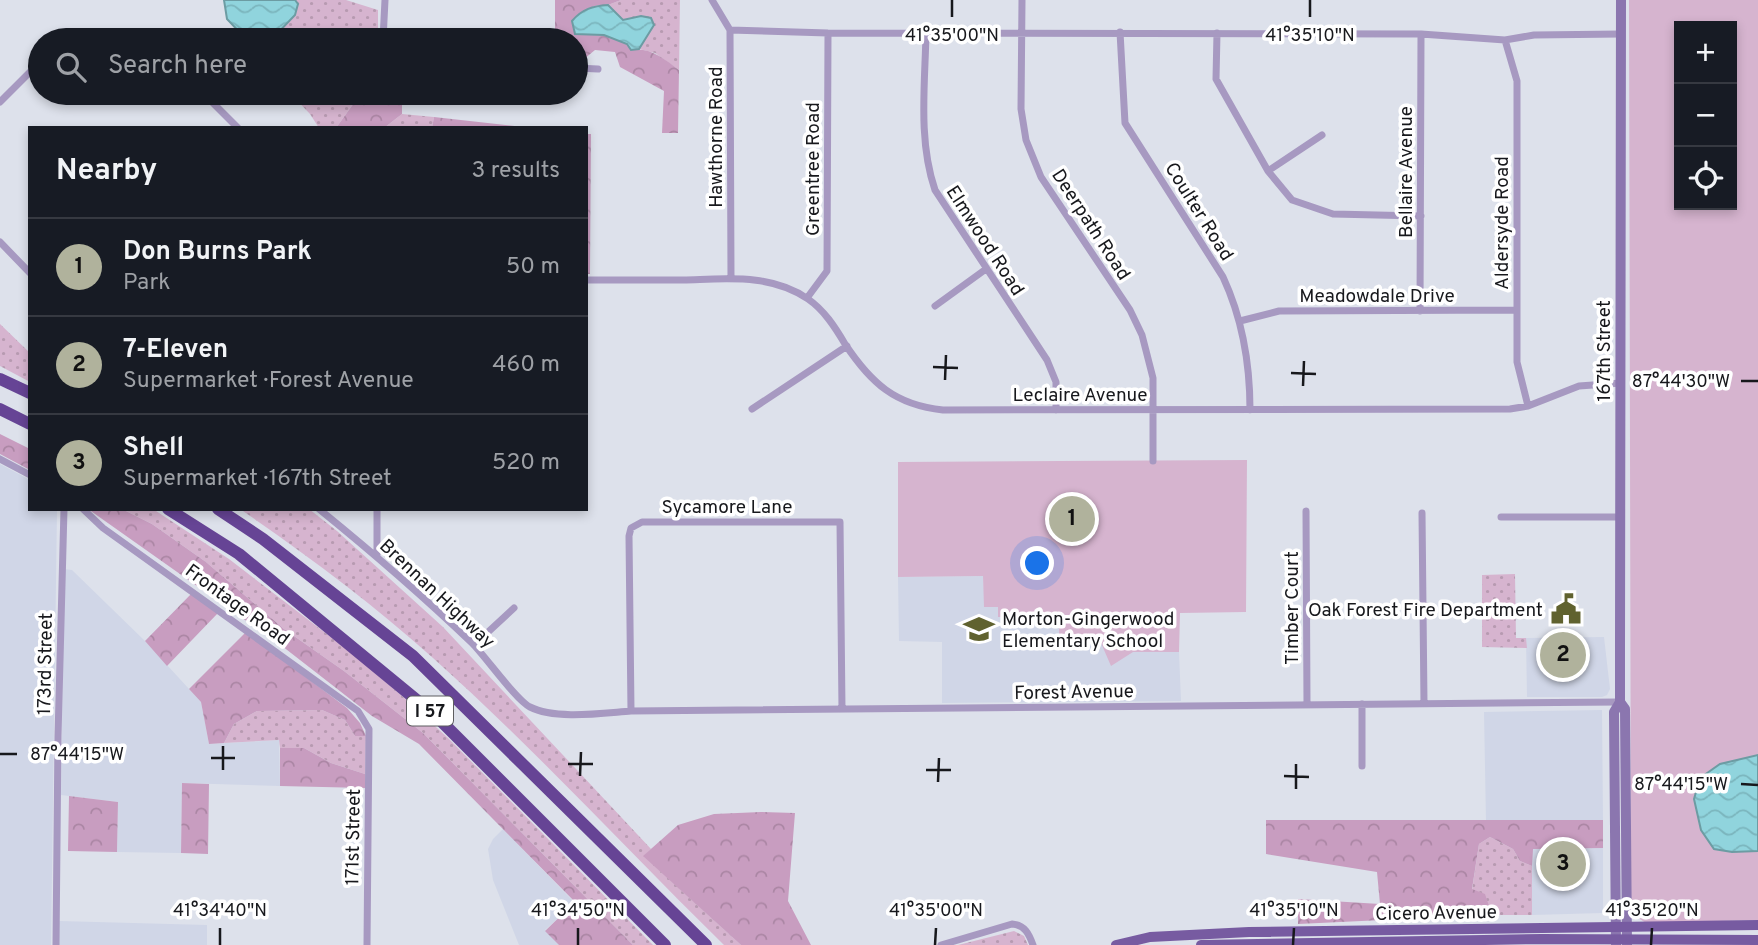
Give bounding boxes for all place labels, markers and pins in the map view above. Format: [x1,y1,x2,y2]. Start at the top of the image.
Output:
pin: 1 [1049,493,1095,545]
public building icon: Oak Forest Fire Department [1549,592,1583,626]
place label: Oak Forest Fire Department [1308,599,1543,623]
place label: Morton-Gingerwood Elementary School [1002,608,1174,654]
school or university icon: Morton-Gingerwood Elementary School [962,612,996,646]
pin: 2 [1540,629,1586,681]
pin: 3 [1540,838,1586,890]

